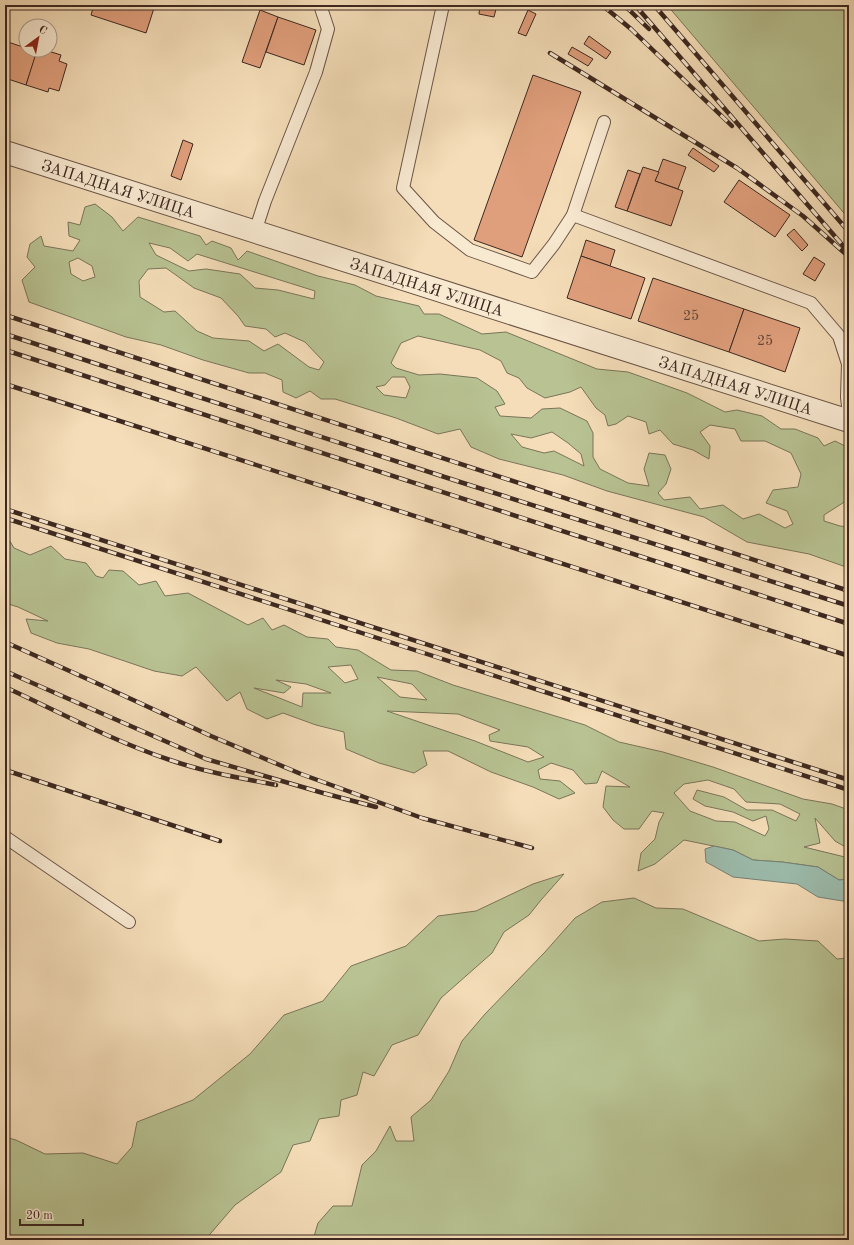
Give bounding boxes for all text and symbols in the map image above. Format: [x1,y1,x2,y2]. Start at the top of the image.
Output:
north arrow [18,18,58,58]
text: С [37,24,48,37]
street label: ЗАПАДНАЯ УЛИЦА [39,158,197,222]
street label: ЗАПАДНАЯ УЛИЦА [348,256,505,320]
house number: 25 [683,309,699,323]
house number: 25 [757,334,773,348]
street label: ЗАПАДНАЯ УЛИЦА [656,355,814,419]
scale bar [20,1201,83,1227]
text: 20 m [26,1210,53,1222]

